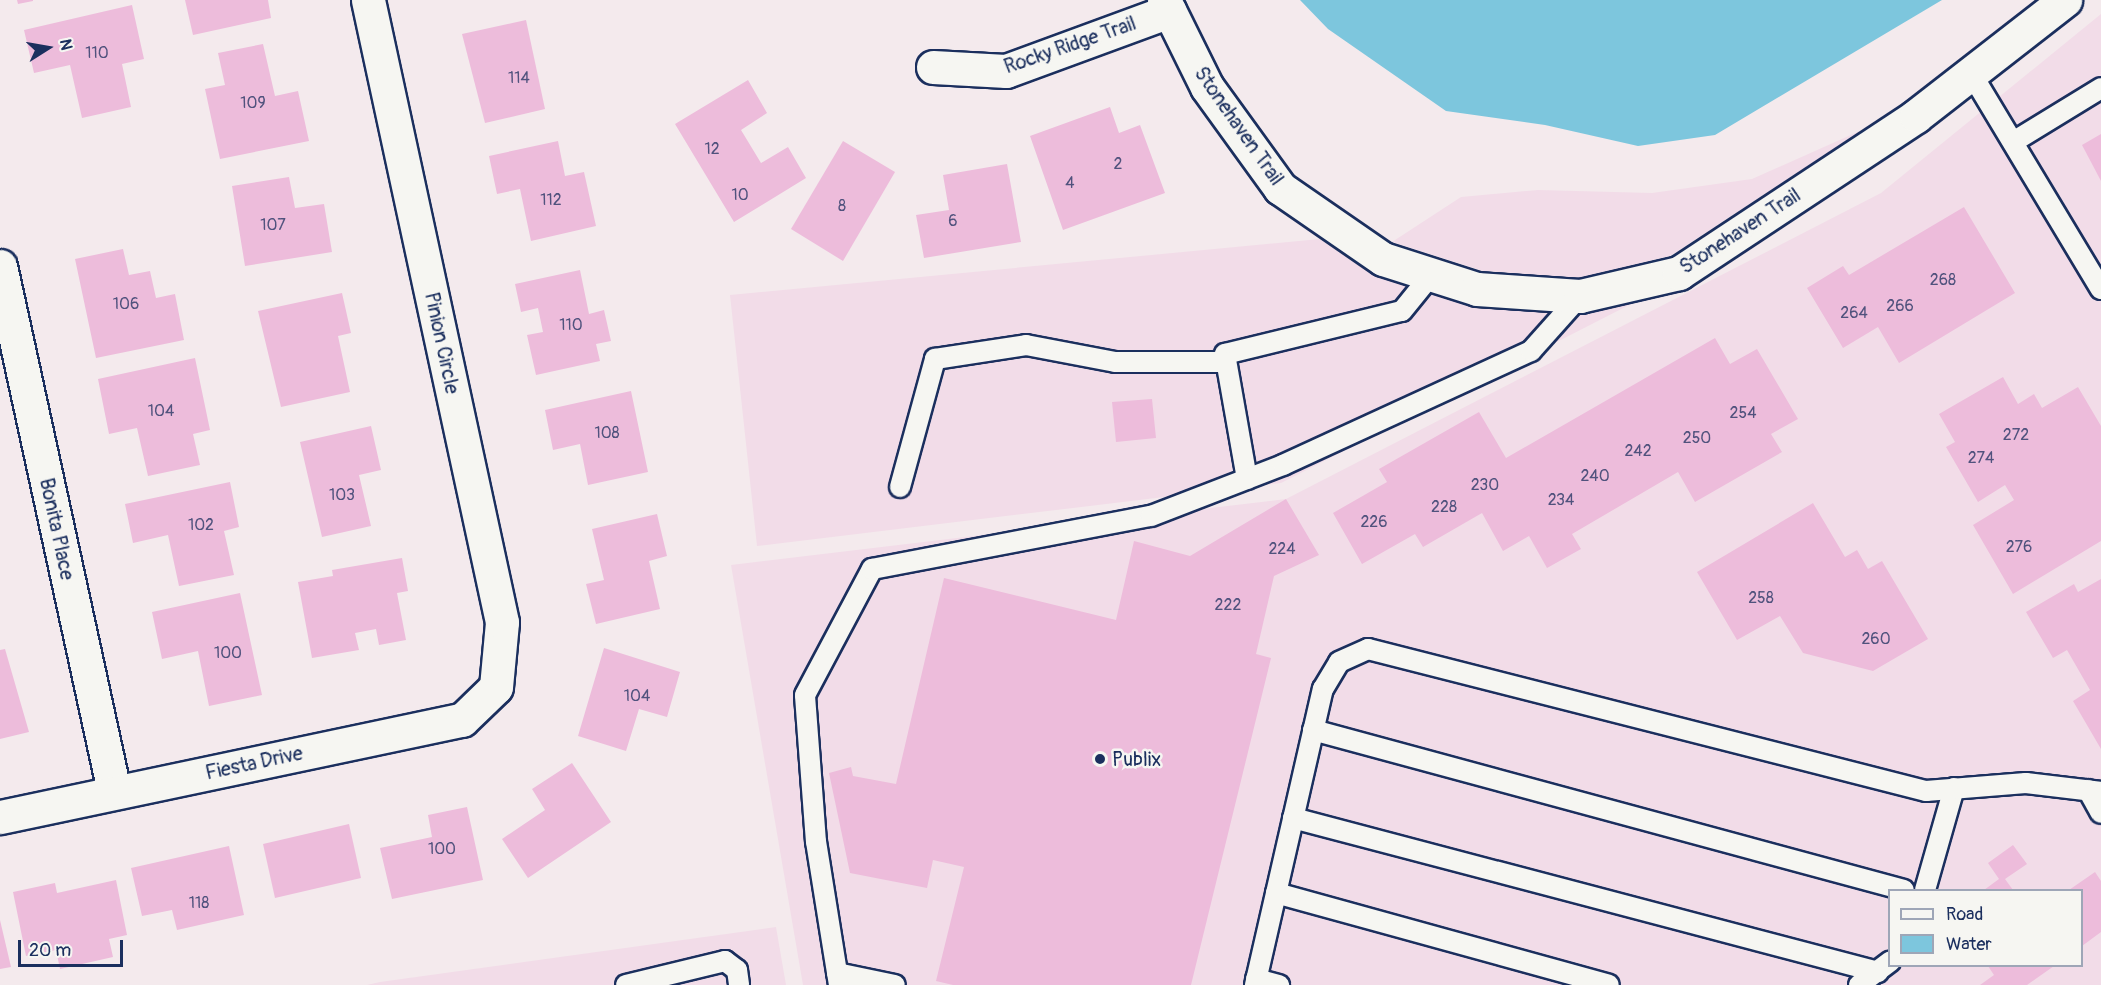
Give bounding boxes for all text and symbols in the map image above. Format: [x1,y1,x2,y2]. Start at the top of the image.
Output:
street label: Rocky Ridge Trail [1001,11,1139,79]
north arrow [18,18,78,78]
text: N [55,37,77,52]
house number: 110 [85,43,109,63]
street label: Stonehaven Trail [1189,62,1289,190]
house number: 114 [508,68,530,88]
house number: 109 [240,93,266,113]
house number: 12 [704,139,720,159]
house number: 2 [1114,154,1122,174]
house number: 4 [1065,173,1075,193]
street label: Stonehaven Trail [1675,183,1805,279]
house number: 10 [731,185,749,205]
house number: 112 [540,190,562,210]
house number: 8 [838,196,846,216]
house number: 6 [948,211,958,231]
house number: 107 [260,215,286,235]
house number: 268 [1930,270,1956,290]
street label: Pinion Circle [420,290,464,396]
house number: 106 [113,294,139,314]
house number: 266 [1886,296,1914,316]
house number: 264 [1840,303,1868,323]
house number: 110 [559,315,583,335]
house number: 104 [148,401,174,421]
house number: 254 [1730,403,1756,423]
house number: 108 [594,423,620,443]
house number: 272 [2003,425,2029,445]
house number: 250 [1683,428,1711,448]
house number: 242 [1624,441,1652,461]
house number: 274 [1968,448,1994,468]
house number: 240 [1580,466,1610,486]
house number: 230 [1471,475,1499,495]
street label: Bonita Place [34,476,80,582]
house number: 103 [329,485,355,505]
house number: 234 [1548,490,1574,510]
house number: 228 [1431,497,1457,517]
house number: 226 [1360,512,1388,532]
house number: 102 [188,515,214,535]
house number: 276 [2006,537,2032,557]
house number: 224 [1268,539,1296,559]
house number: 258 [1748,588,1774,608]
house number: 222 [1215,595,1241,615]
house number: 260 [1861,629,1891,649]
house number: 100 [214,643,242,663]
house number: 104 [624,686,650,706]
street label: Fiesta Drive [203,741,305,785]
place label: Publix [1112,747,1161,771]
marker: Publix [1093,752,1107,766]
house number: 100 [428,839,456,859]
legend [1888,889,2083,967]
house number: 118 [189,893,209,913]
text: Road [1946,903,1983,926]
scale bar [21,928,126,966]
text: Water [1946,933,1992,956]
text: 20 m [29,939,71,962]

